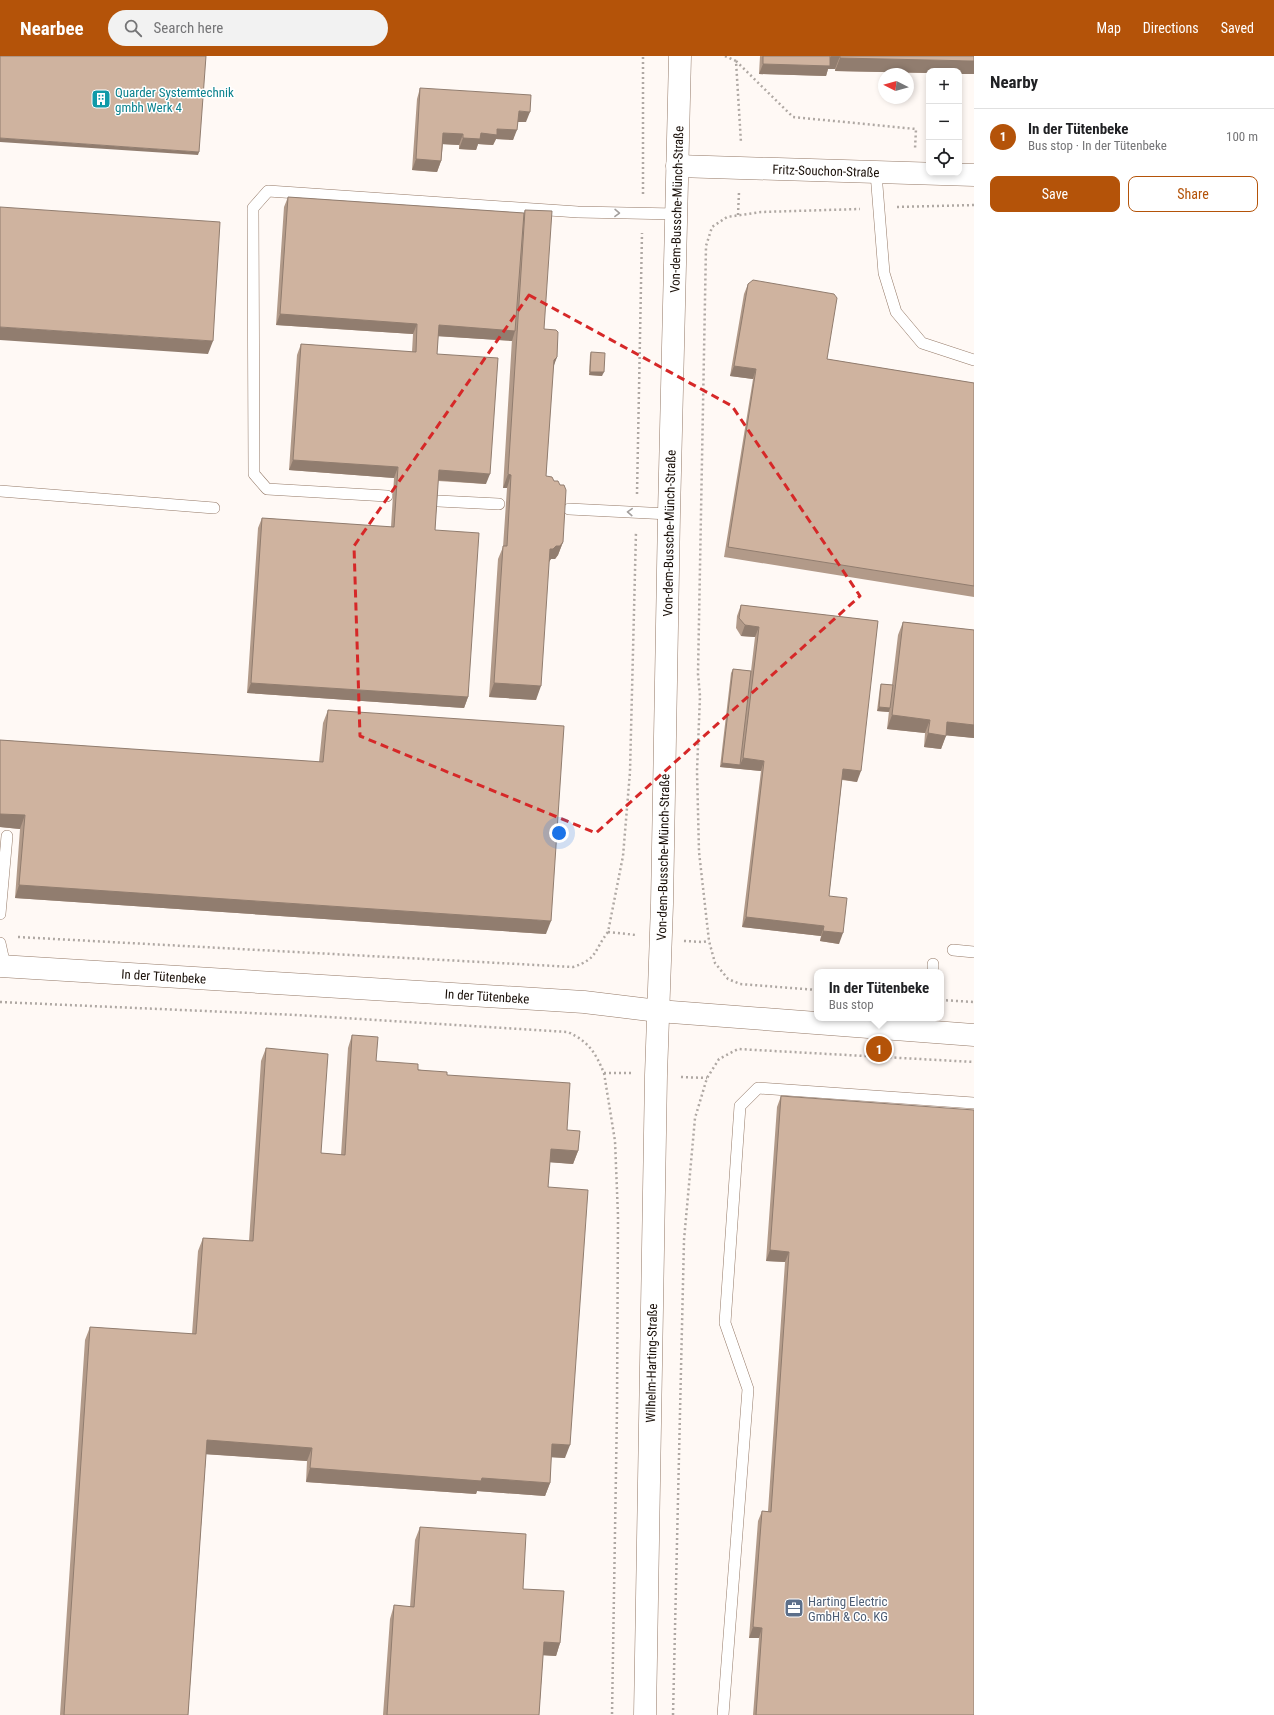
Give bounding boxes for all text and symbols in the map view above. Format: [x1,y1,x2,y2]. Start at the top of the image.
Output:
search box [108,10,388,46]
text: Nearbee [20,17,84,40]
icon: search [122,17,144,39]
text: Search here [154,19,223,37]
text: Map [1097,20,1121,36]
text: Directions [1143,20,1199,36]
text: Saved [1221,20,1254,36]
north arrow [878,68,914,104]
map controls [926,68,962,176]
button: + [926,68,962,104]
text: Nearby [990,72,1038,92]
place label: Quarder Systemtechnik gmbh Werk 4 [115,85,234,115]
building icon: Quarder Systemtechnik gmbh Werk 4 [90,88,112,110]
button: − [926,104,962,140]
text: In der Tütenbeke [1028,120,1129,138]
street label: Von-dem-Bussche-Münch-Straße [667,126,686,293]
text: 1 [1000,129,1006,144]
text: 100 m [1226,129,1258,144]
text: Bus stop · In der Tütenbeke [1028,138,1167,153]
button: locate [926,140,962,176]
street label: Fritz-Souchon-Straße [772,162,880,180]
button: Save [990,176,1120,212]
button: Share [1128,176,1258,212]
one-way arrow [614,209,620,217]
street label: Von-dem-Bussche-Münch-Straße [660,450,679,617]
one-way arrow [627,508,633,516]
street label: Von-dem-Bussche-Münch-Straße [654,774,672,941]
your location [549,823,569,843]
street label: In der Tütenbeke [121,966,206,987]
popup [814,969,944,1021]
text: In der Tütenbeke [829,979,929,997]
street label: In der Tütenbeke [444,986,530,1007]
text: Bus stop [829,997,874,1012]
pin: 1 [866,1034,892,1064]
street label: Wilhelm-Harting-Straße [643,1303,660,1423]
place label: Harting Electric GmbH & Co. KG [808,1594,888,1624]
office icon: Harting Electric GmbH & Co. KG [783,1597,805,1619]

